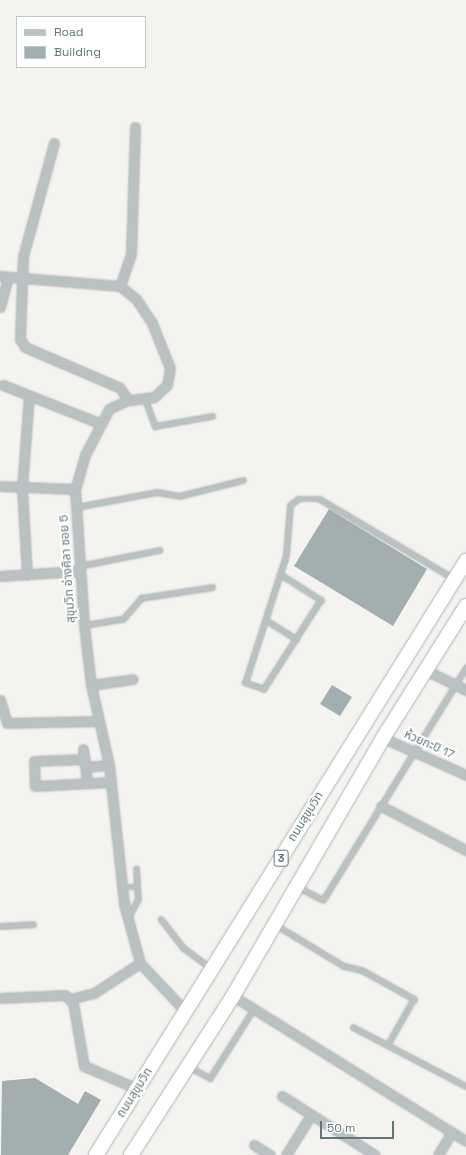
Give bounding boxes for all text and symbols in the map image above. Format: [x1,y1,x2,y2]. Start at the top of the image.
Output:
legend [16,16,146,68]
text: Road [54,24,83,40]
text: Building [54,44,101,60]
street label: สุขุมวิท อ่างศิลา ซอย 5 [57,514,79,624]
street label: ห้วยกะปิ 17 [402,728,456,762]
street label: ถนนสุขุมวิท [285,789,327,845]
road number: 3 [273,849,289,867]
street label: ถนนสุขุมวิท [114,1065,156,1121]
scale bar [322,1113,396,1139]
text: 50 m [327,1120,355,1136]

